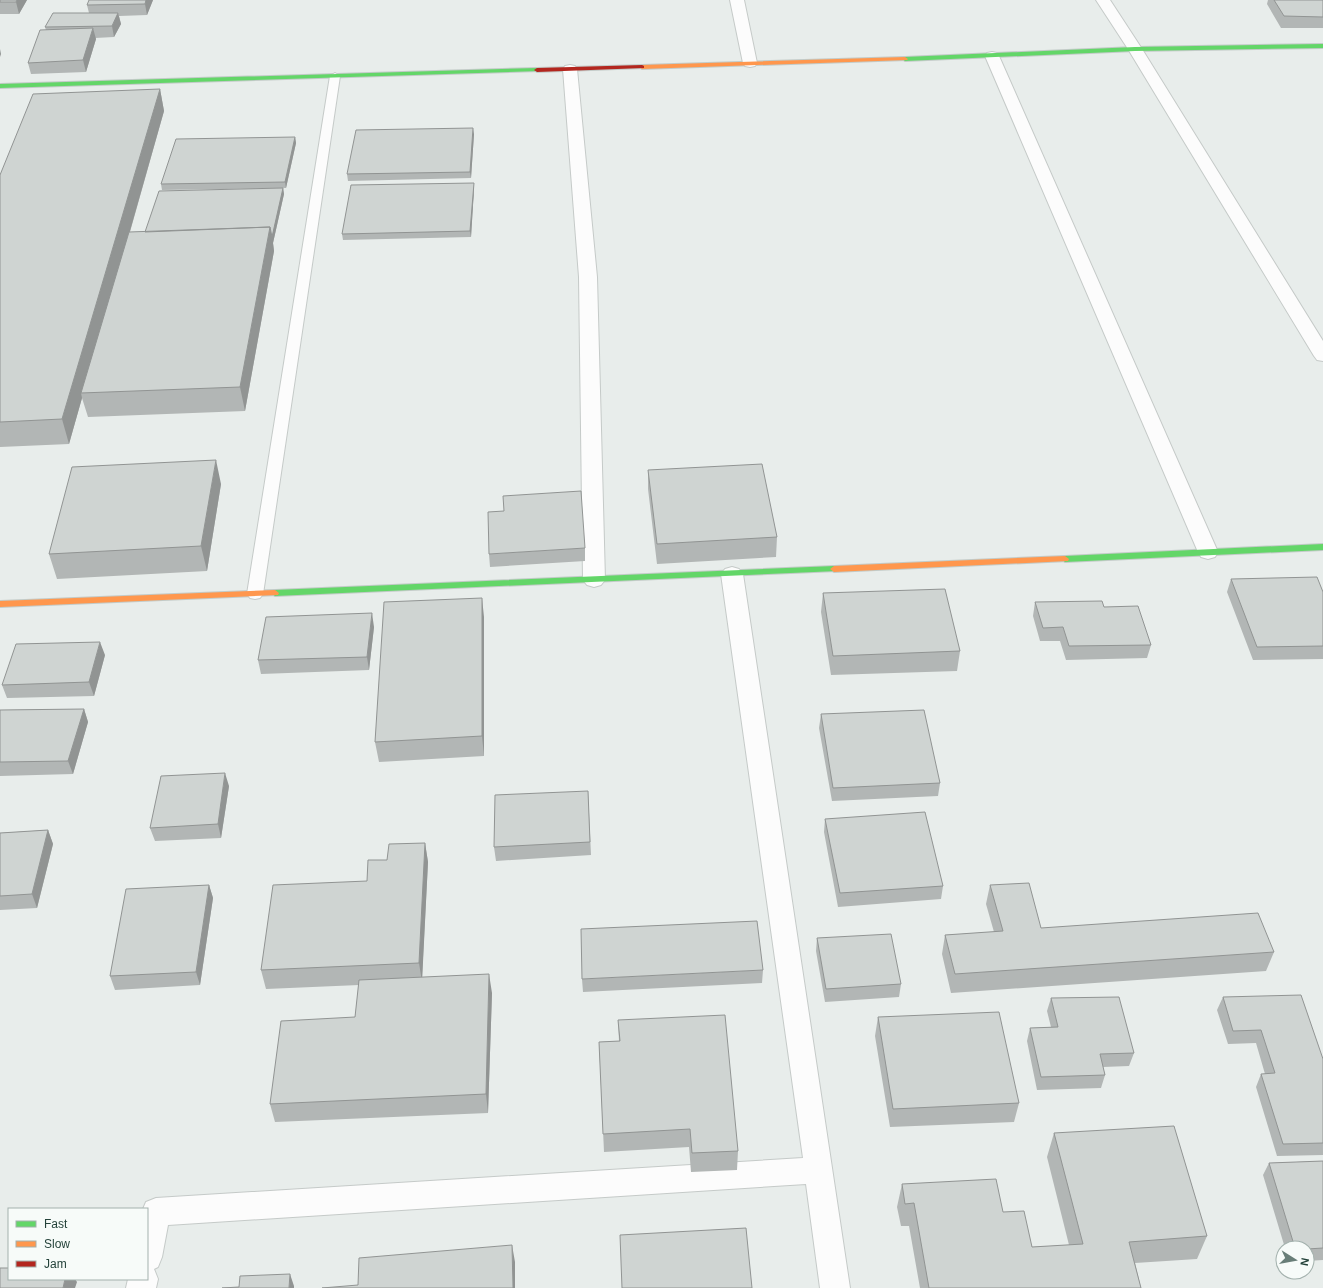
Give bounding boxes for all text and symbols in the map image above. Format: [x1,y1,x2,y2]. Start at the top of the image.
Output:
legend [8,1208,148,1280]
text: Fast [44,1217,68,1231]
text: Slow [44,1237,70,1251]
north arrow [1275,1240,1315,1280]
text: Jam [44,1257,67,1271]
text: N [1298,1257,1311,1267]

